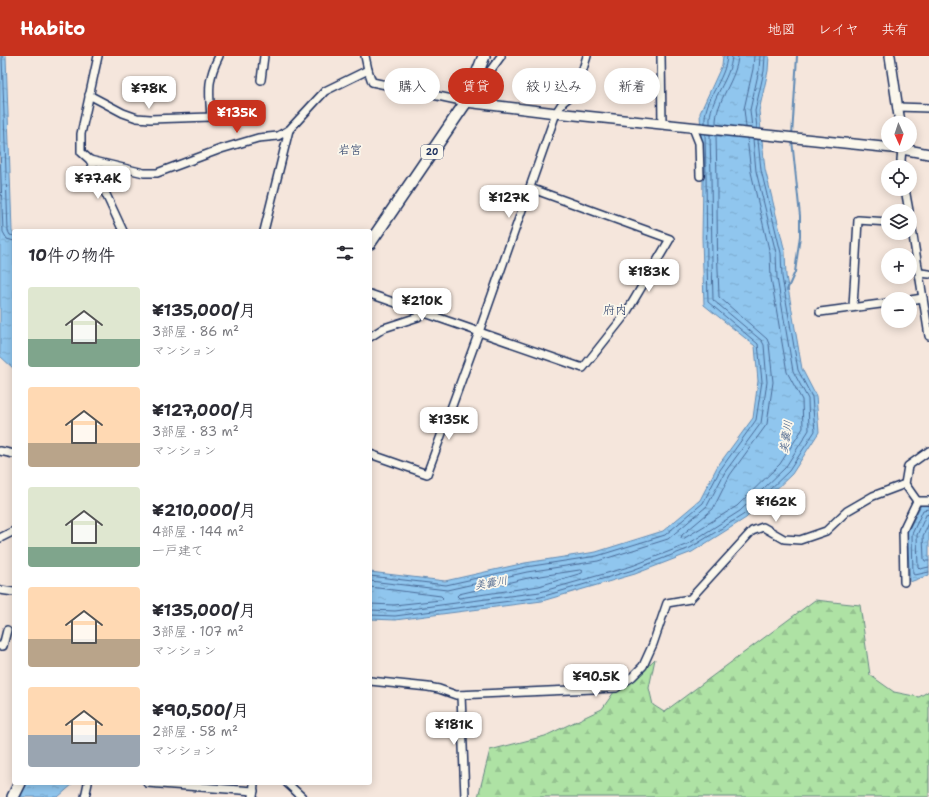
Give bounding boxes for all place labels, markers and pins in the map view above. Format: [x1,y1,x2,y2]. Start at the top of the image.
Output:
pin: ¥78K [125,76,173,110]
pin: ¥135K [209,100,265,134]
pin: ¥77.4K [65,166,131,200]
pin: ¥127K [481,185,537,219]
pin: ¥183K [621,259,677,293]
pin: ¥210K [394,288,450,322]
pin: ¥135K [421,407,477,441]
pin: ¥162K [748,489,804,523]
pin: ¥90.5K [563,664,629,698]
pin: ¥181K [426,712,482,746]

